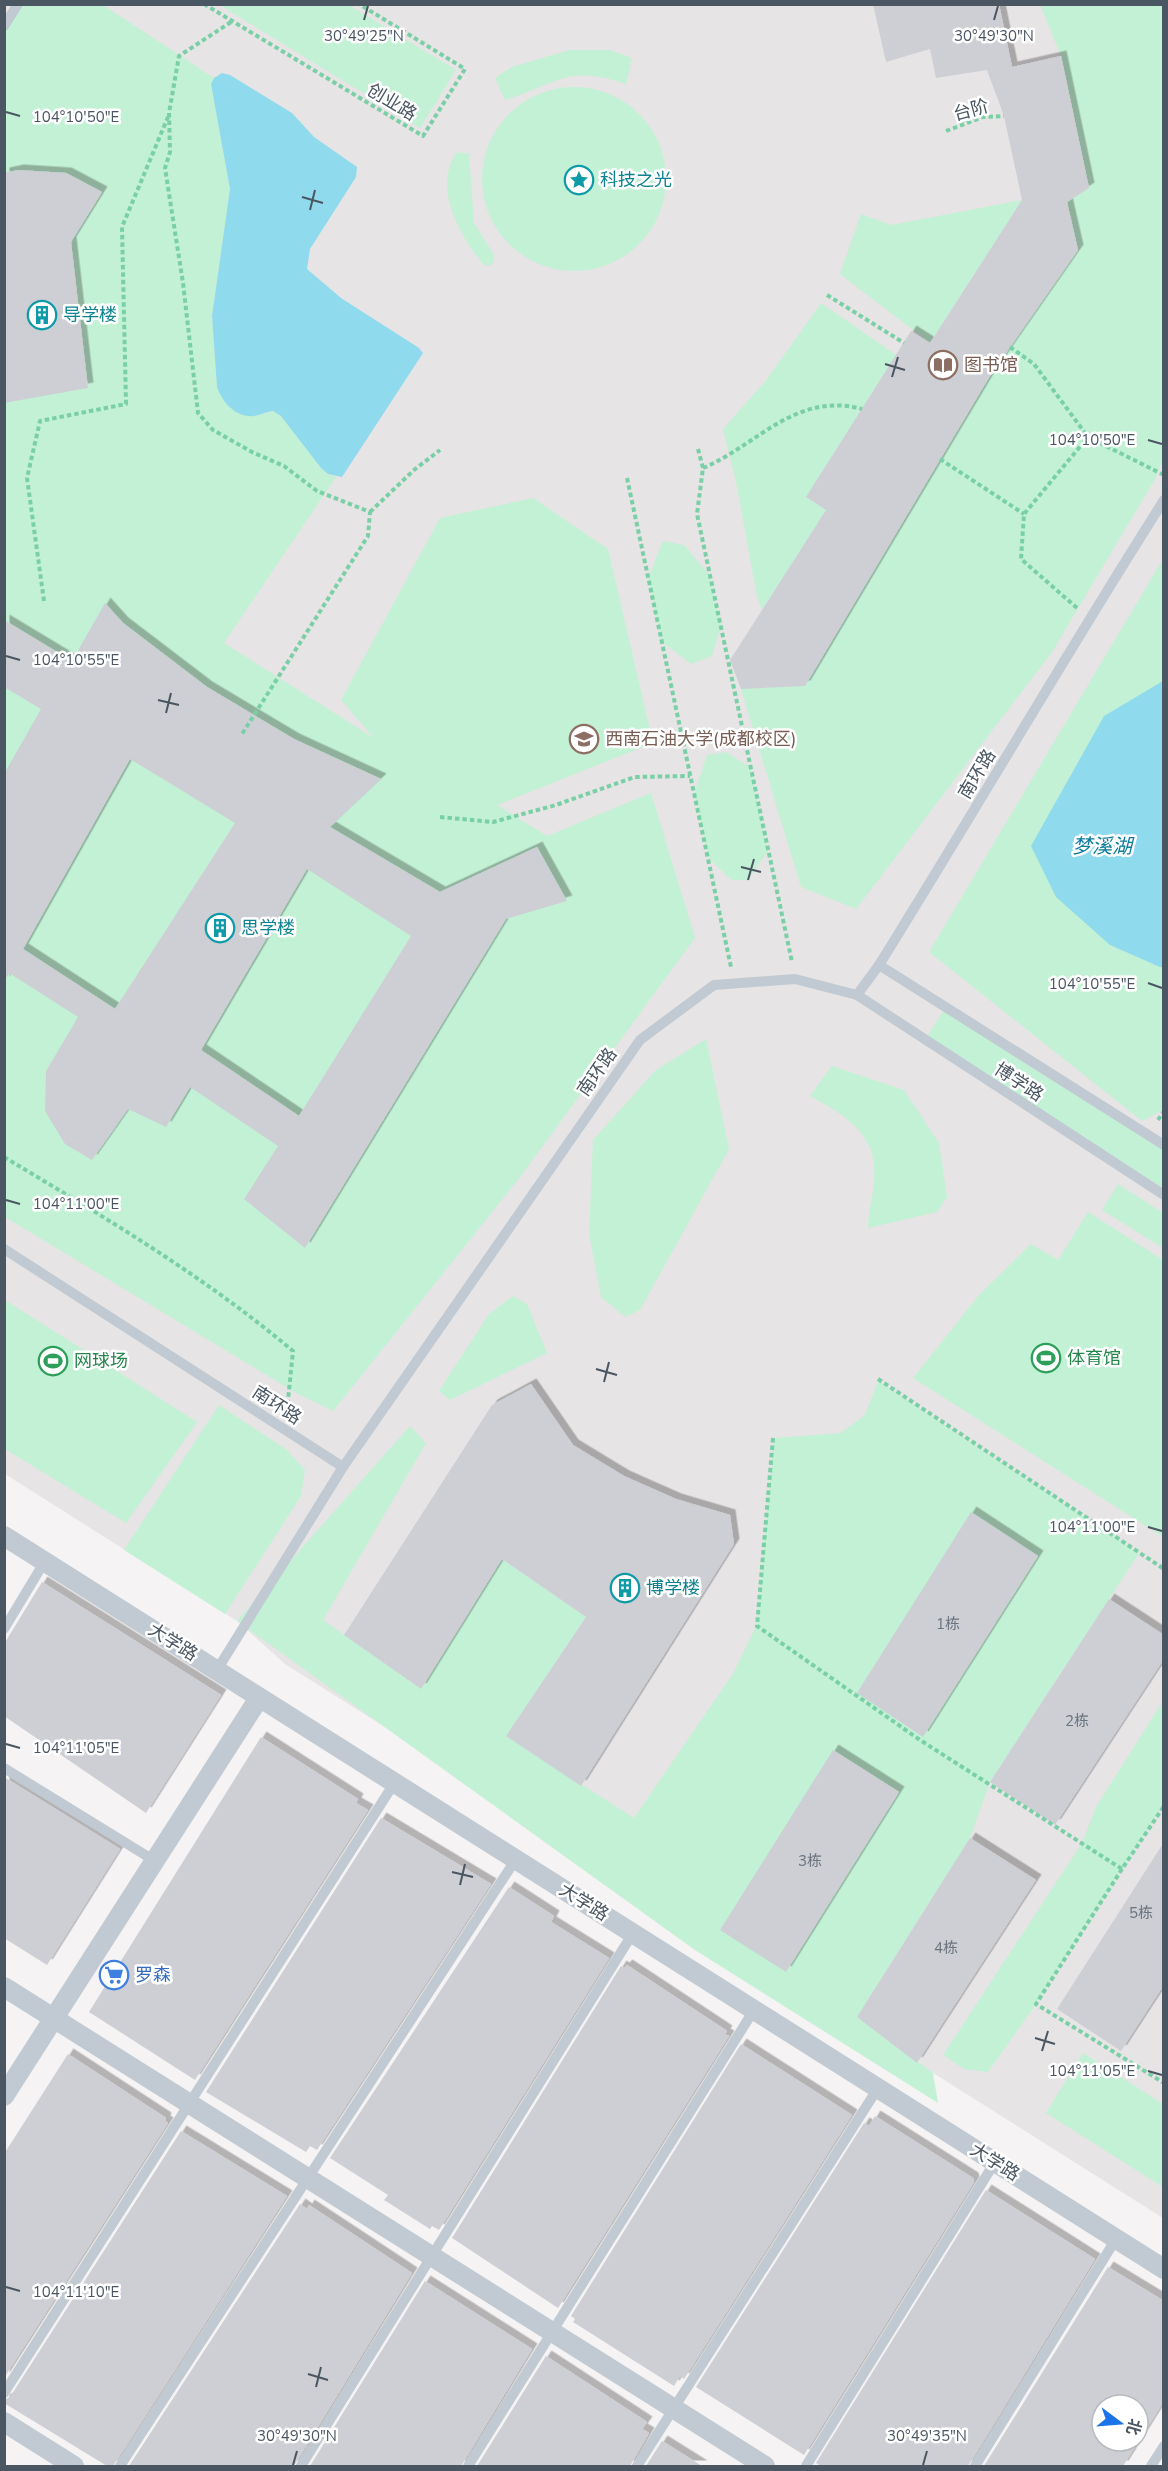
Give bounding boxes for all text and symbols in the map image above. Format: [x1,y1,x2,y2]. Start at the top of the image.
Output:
text: 30°49'25"N [324,26,404,46]
text: 30°49'30"N [954,26,1034,46]
street label: 创业路 [363,78,421,126]
street label: 台阶 [951,94,991,126]
text: 104°10'50"E [33,107,119,127]
place icon: 科技之光 [563,164,595,196]
place label: 科技之光 [600,168,672,192]
building icon: 导学楼 [26,299,58,331]
place label: 导学楼 [63,303,117,327]
library icon: 图书馆 [927,349,959,381]
place label: 图书馆 [964,353,1018,377]
text: 104°10'50"E [1049,430,1135,450]
text: 104°10'55"E [33,650,119,670]
school or university icon: 西南石油大学(成都校区) [568,723,600,755]
place label: 西南石油大学(成都校区) [605,727,796,751]
street label: 南环路 [953,745,1001,803]
water label: 梦溪湖 [1072,833,1135,860]
building icon: 思学楼 [204,912,236,944]
place label: 思学楼 [241,916,295,940]
text: 104°10'55"E [1049,974,1135,994]
street label: 南环路 [572,1043,622,1101]
street label: 博学路 [990,1057,1048,1107]
text: 104°11'00"E [33,1194,119,1214]
sports icon: 体育馆 [1030,1342,1062,1374]
sports icon: 网球场 [37,1345,69,1377]
place label: 体育馆 [1067,1346,1121,1370]
place label: 网球场 [74,1349,128,1373]
street label: 南环路 [248,1380,306,1430]
text: 104°11'00"E [1049,1517,1135,1537]
building icon: 博学楼 [609,1572,641,1604]
place label: 博学楼 [646,1576,700,1600]
house number: 1栋 [936,1614,960,1634]
street label: 大学路 [144,1618,202,1666]
house number: 2栋 [1065,1711,1089,1731]
text: 104°11'05"E [33,1738,119,1758]
house number: 3栋 [798,1851,822,1871]
street label: 大学路 [555,1878,613,1926]
house number: 5栋 [1129,1903,1153,1923]
house number: 4栋 [934,1938,958,1958]
supermarket icon: 罗森 [98,1959,130,1991]
place label: 罗森 [135,1963,171,1987]
text: 104°11'05"E [1049,2061,1135,2081]
street label: 大学路 [966,2138,1024,2186]
text: 104°11'10"E [33,2282,119,2302]
north arrow [1090,2393,1150,2453]
text: 北 [1121,2416,1146,2438]
text: 30°49'30"N [257,2426,337,2446]
text: 30°49'35"N [887,2426,967,2446]

